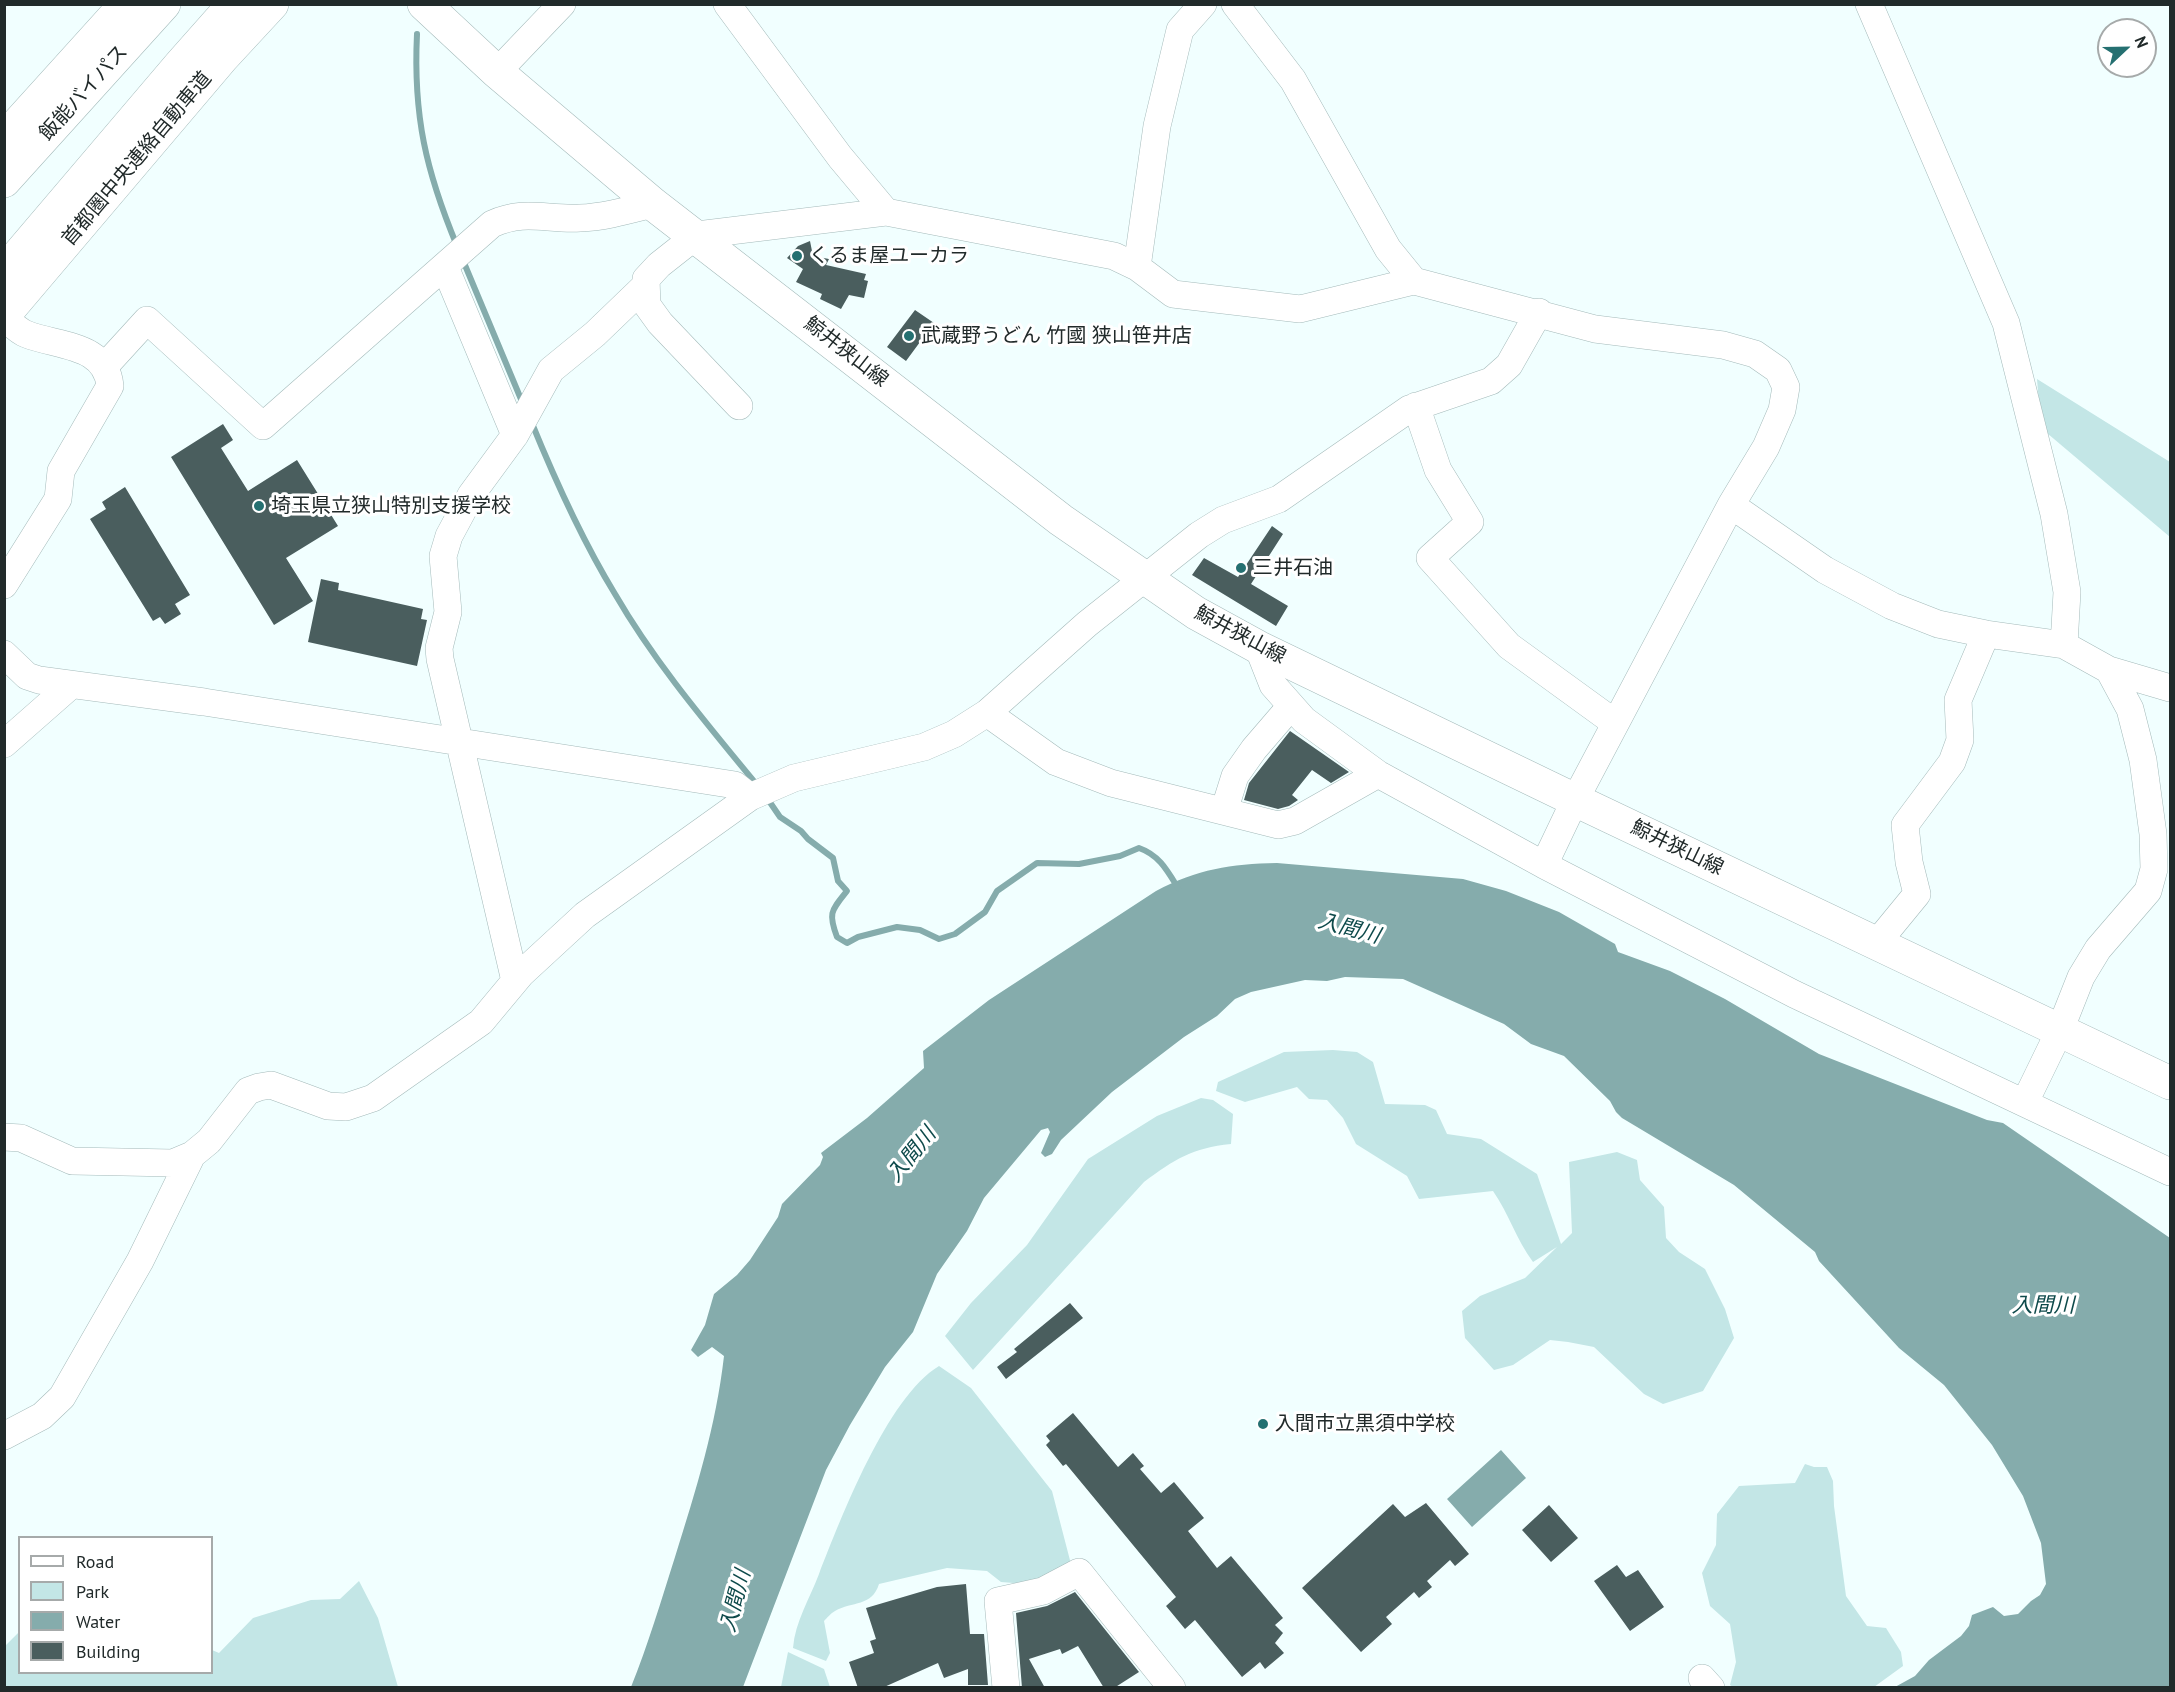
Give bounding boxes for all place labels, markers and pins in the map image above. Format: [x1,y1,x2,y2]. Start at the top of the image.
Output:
place label: くるま屋ユーカラ [809,244,969,268]
marker: くるま屋ユーカラ [790,249,804,263]
place label: 武蔵野うどん 竹國 狭山笹井店 [921,324,1192,348]
marker: 武蔵野うどん 竹國 狭山笹井店 [902,329,916,343]
place label: 埼玉県立狭山特別支援学校 [271,494,511,518]
marker: 埼玉県立狭山特別支援学校 [252,499,266,513]
place label: 三井石油 [1253,556,1333,580]
marker: 三井石油 [1234,561,1248,575]
place label: 入間市立黒須中学校 [1275,1412,1455,1436]
marker: 入間市立黒須中学校 [1256,1417,1270,1431]

